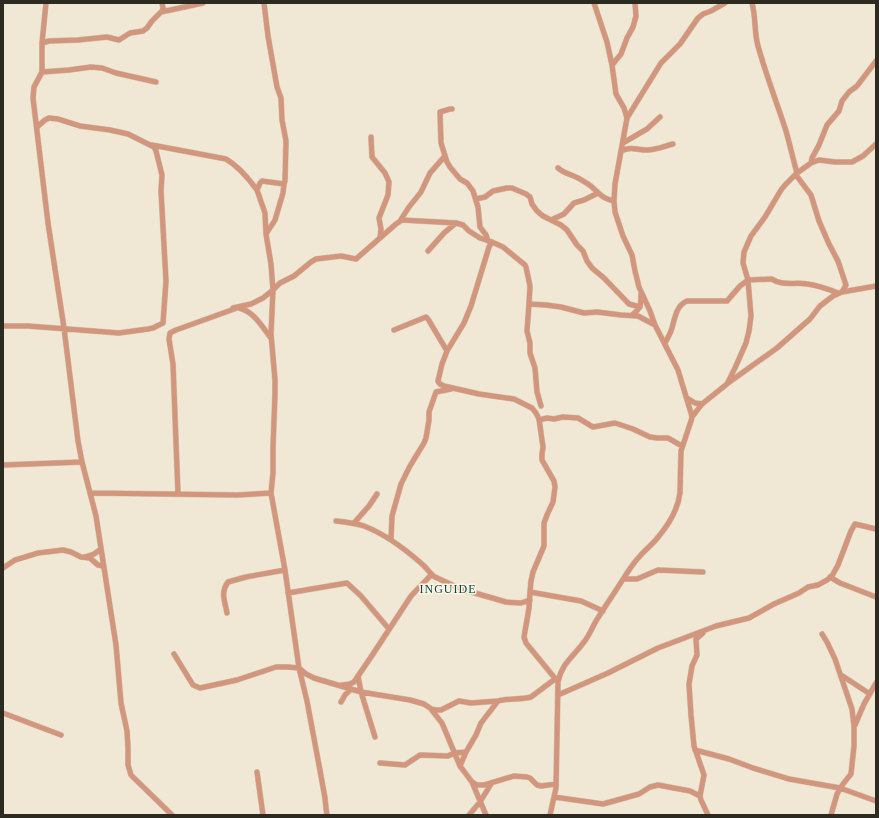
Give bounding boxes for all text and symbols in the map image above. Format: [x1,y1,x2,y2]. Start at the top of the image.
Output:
district label: INGUIDE [420,582,477,596]

